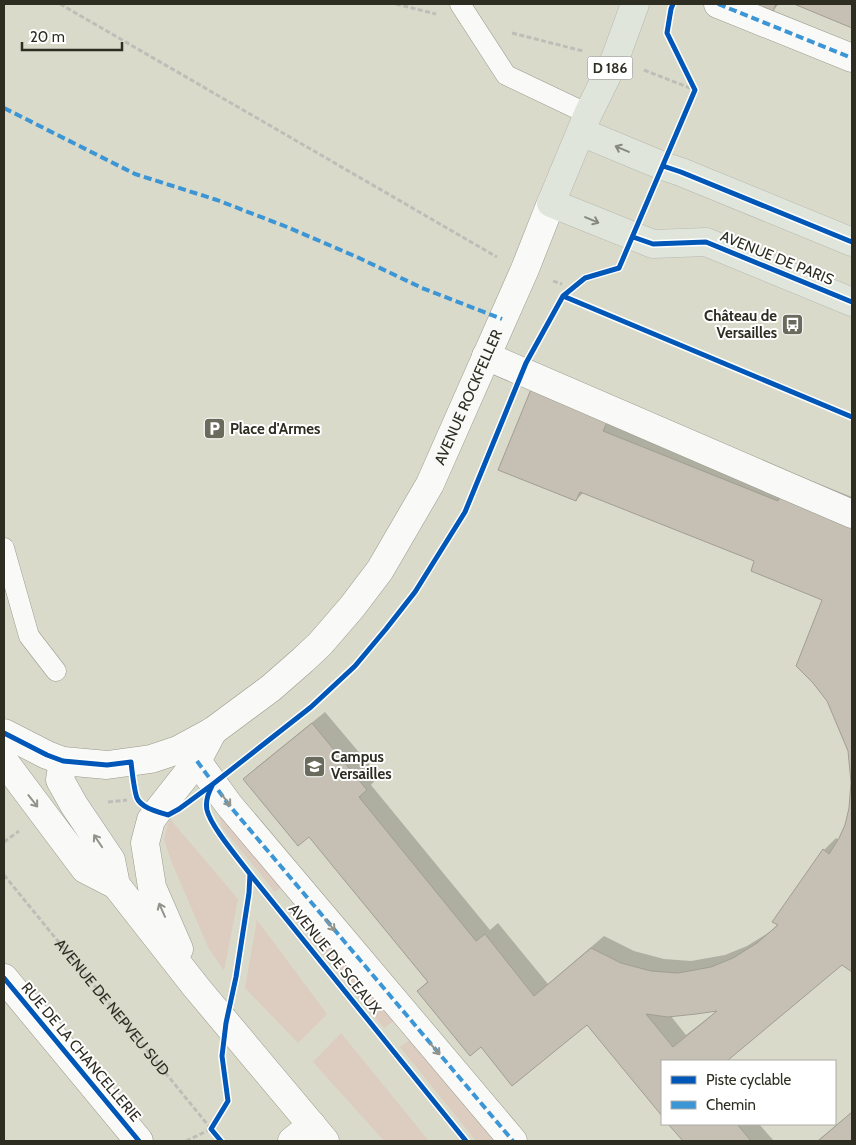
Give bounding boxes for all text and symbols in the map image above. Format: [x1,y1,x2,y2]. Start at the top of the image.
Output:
scale bar [22,20,122,52]
text: 20 m [30,28,65,46]
road number: D 186 [588,56,632,80]
one-way arrow [615,143,630,153]
one-way arrow [584,216,599,226]
street label: AVENUE DE PARIS [718,227,836,289]
place label: Château de Versailles [704,307,777,342]
bus stop icon: Château de Versailles [781,313,805,337]
street label: AVENUE ROCKFELLER [431,327,506,468]
parking icon: Place d'Armes [202,417,226,441]
place label: Place d'Armes [230,420,320,438]
place label: Campus Versailles [331,748,392,783]
school or university icon: Campus Versailles [303,754,327,778]
one-way arrow [220,793,231,806]
one-way arrow [27,794,38,807]
one-way arrow [93,834,103,848]
street label: AVENUE DE SCEAUX [285,900,385,1018]
one-way arrow [157,903,166,918]
one-way arrow [325,918,336,931]
street label: AVENUE DE NEPVEU SUD [51,935,173,1080]
street label: RUE DE LA CHANCELLERIE [18,979,144,1125]
one-way arrow [430,1042,441,1055]
legend [661,1060,836,1125]
text: Piste cyclable [706,1071,792,1089]
text: Chemin [706,1096,756,1114]

